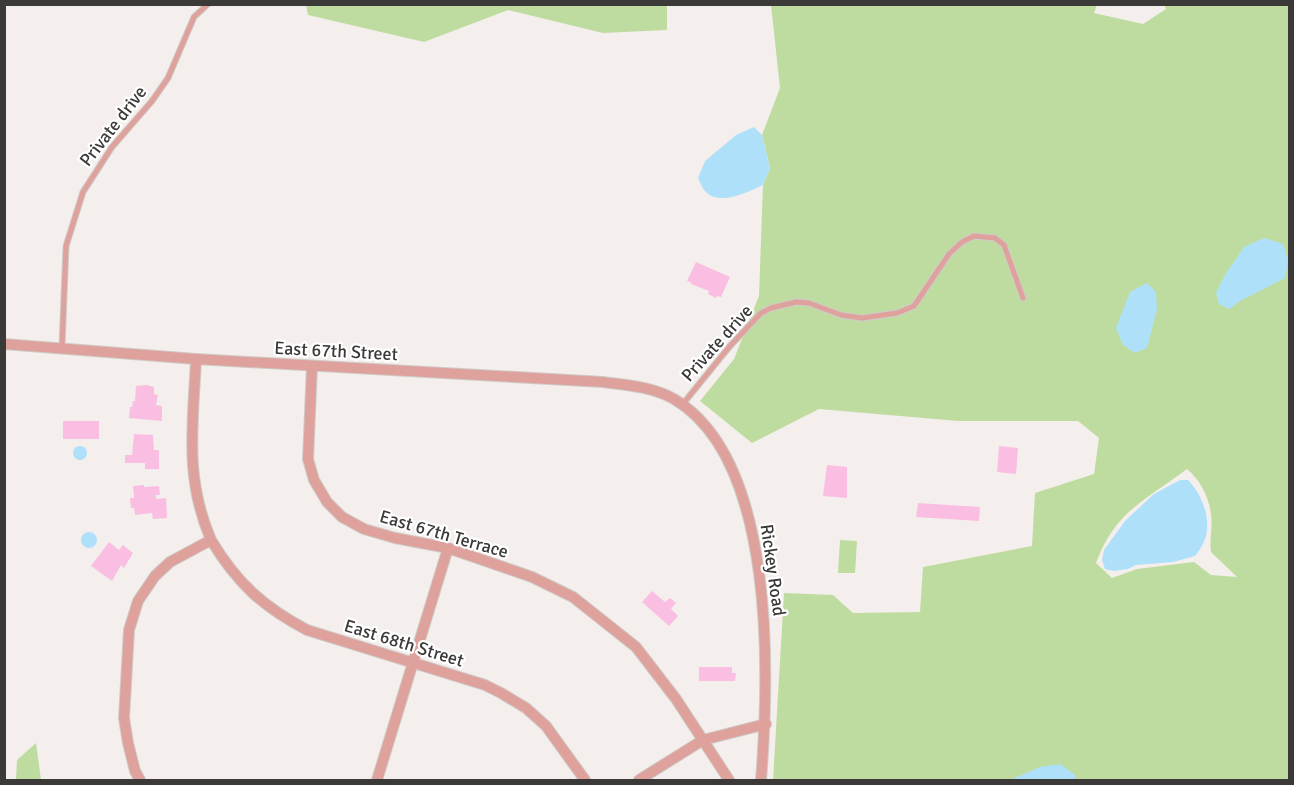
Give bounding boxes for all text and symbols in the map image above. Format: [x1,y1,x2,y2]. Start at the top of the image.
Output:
street label: Private drive [75,81,151,171]
street label: Private drive [677,300,757,386]
street label: East 67th Street [274,337,398,365]
street label: East 67th Terrace [377,505,511,563]
street label: Rickey Road [756,523,790,617]
street label: East 68th Street [342,614,466,672]

